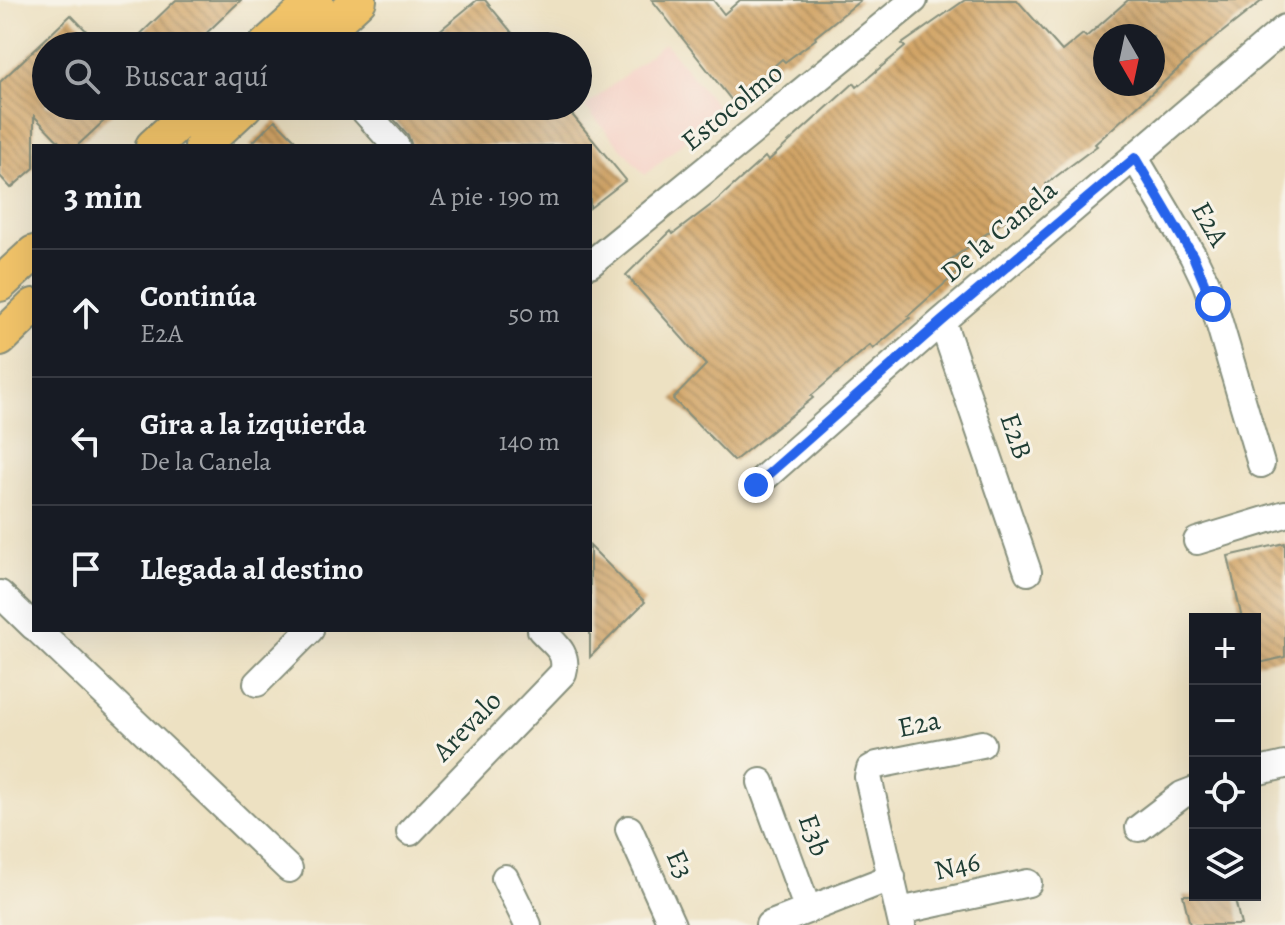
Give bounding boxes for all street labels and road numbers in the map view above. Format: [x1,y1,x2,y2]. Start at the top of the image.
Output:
street label: Estocolmo [673,54,791,160]
street label: De la Canela [933,171,1065,291]
street label: E2A [1182,195,1238,254]
street label: E2B [990,408,1042,464]
street label: Arevalo [423,682,510,770]
street label: E2a [894,701,944,747]
street label: E3b [789,809,839,861]
street label: N46 [930,842,984,890]
street label: E3 [657,843,703,885]

